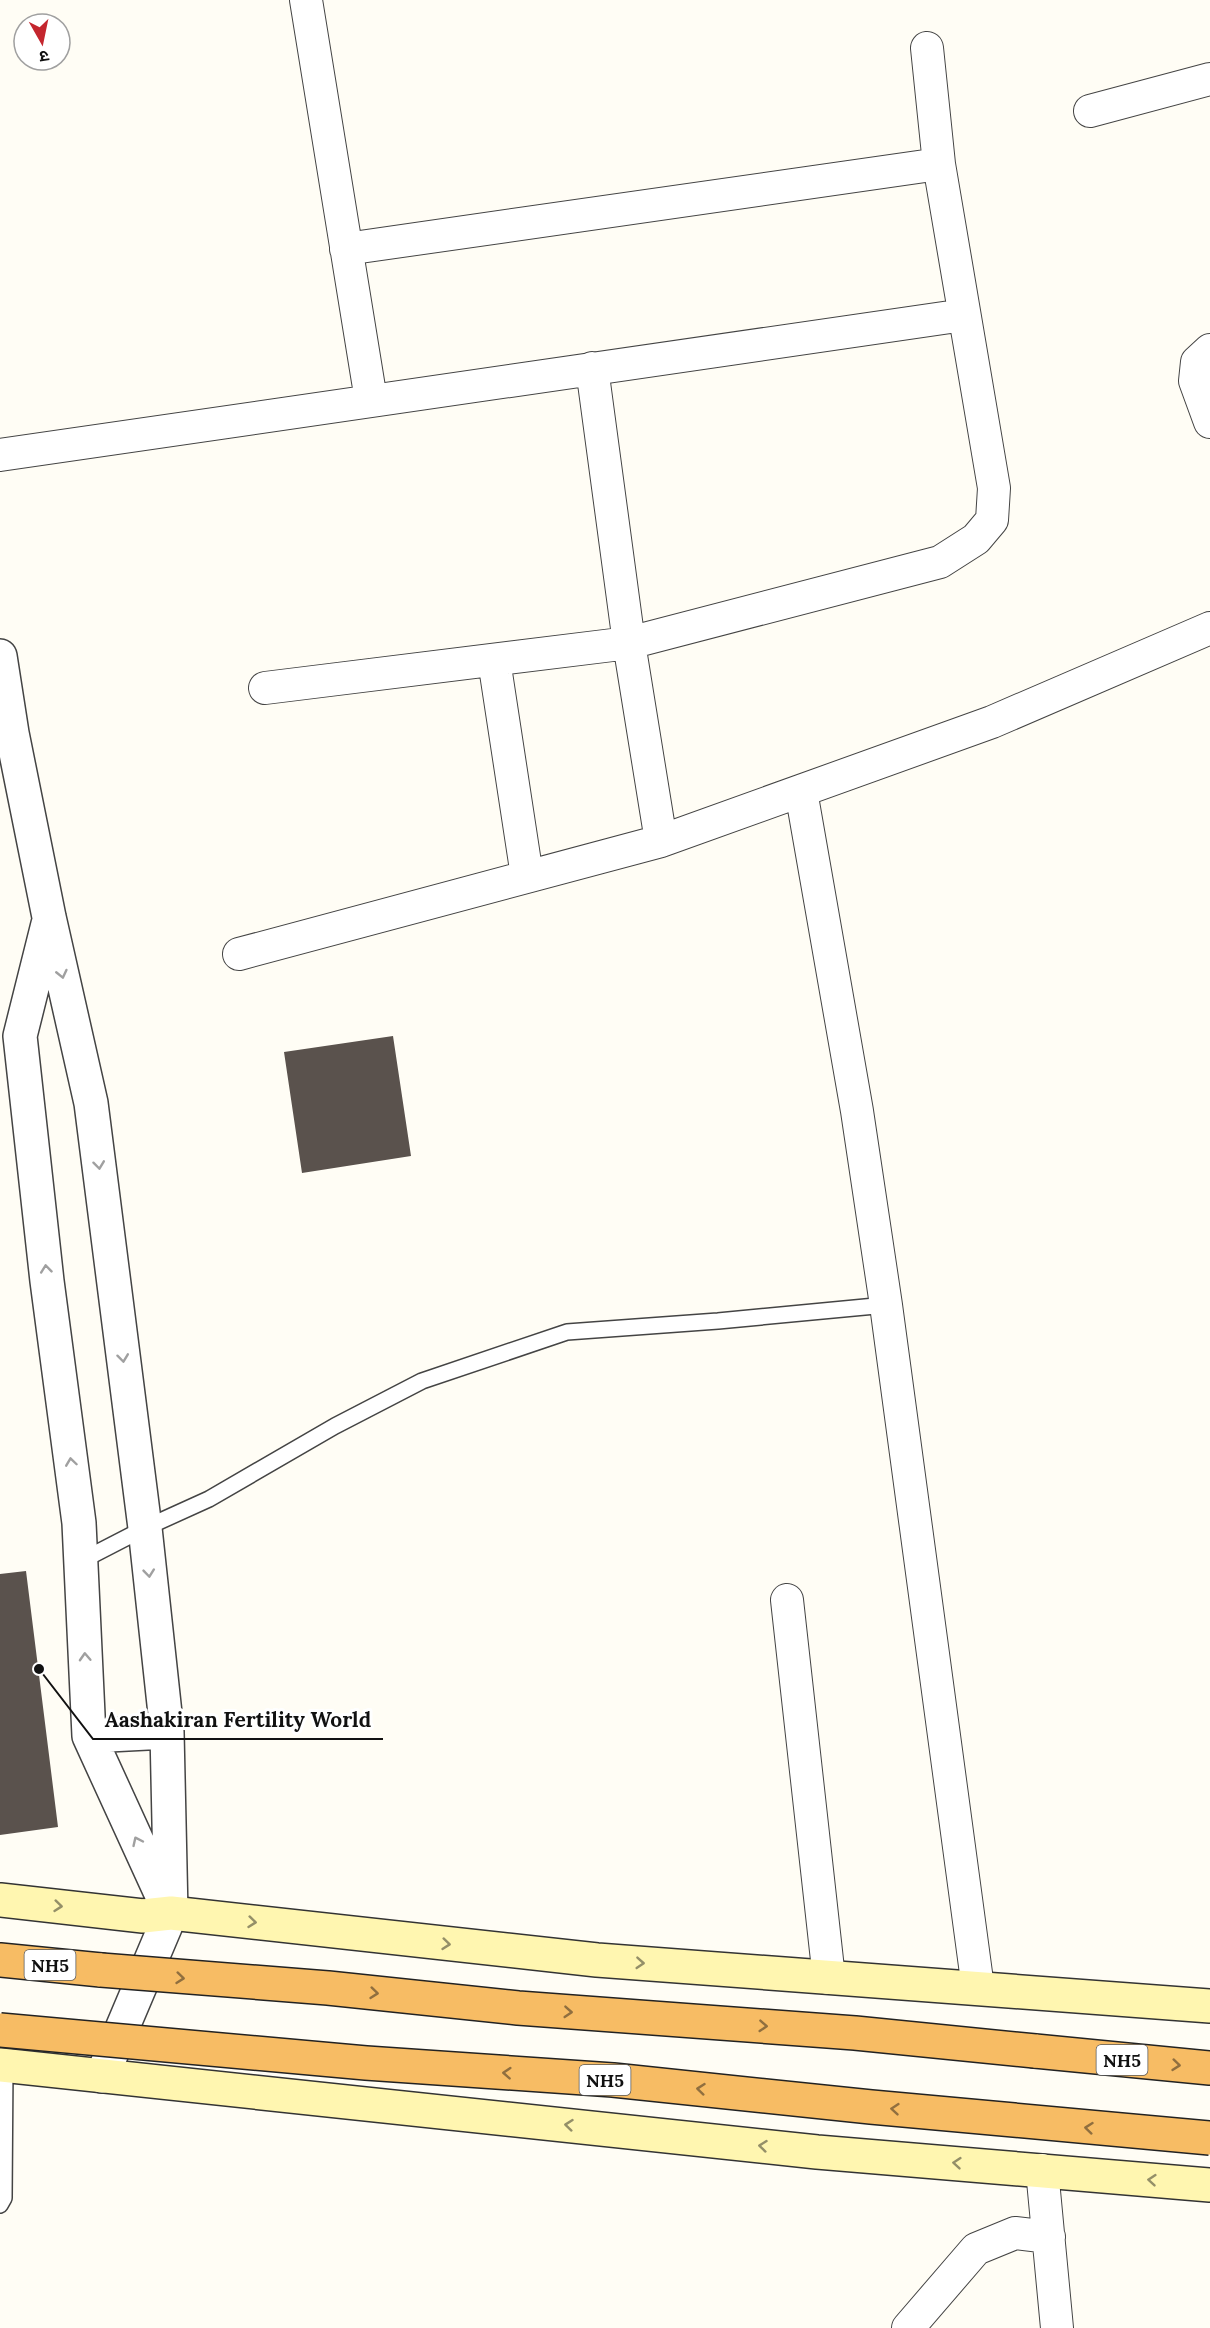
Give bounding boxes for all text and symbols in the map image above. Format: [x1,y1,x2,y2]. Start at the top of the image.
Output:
north arrow [12,12,72,72]
text: उ [38,46,51,68]
one-way arrow [55,968,68,978]
one-way arrow [92,1160,105,1169]
one-way arrow [40,1265,52,1274]
one-way arrow [117,1354,129,1363]
one-way arrow [65,1458,78,1467]
one-way arrow [143,1568,155,1577]
one-way arrow [79,1652,92,1661]
callout: Aashakiran Fertility World [93,1700,383,1739]
text: Aashakiran Fertility World [105,1706,371,1733]
one-way arrow [133,1837,145,1848]
one-way arrow [54,1899,63,1912]
one-way arrow [247,1915,257,1928]
one-way arrow [441,1937,450,1949]
road number: NH5 [25,1950,76,1980]
one-way arrow [635,1957,644,1970]
one-way arrow [175,1971,184,1984]
one-way arrow [370,1986,379,1999]
one-way arrow [564,2005,573,2018]
one-way arrow [758,2019,767,2032]
road number: NH5 [1096,2045,1148,2075]
one-way arrow [1172,2058,1181,2071]
road number: NH5 [580,2065,630,2095]
one-way arrow [502,2066,511,2079]
one-way arrow [696,2084,705,2096]
one-way arrow [890,2103,899,2116]
one-way arrow [565,2120,574,2132]
one-way arrow [1084,2122,1093,2134]
one-way arrow [759,2140,768,2153]
one-way arrow [953,2157,962,2170]
one-way arrow [1147,2174,1156,2187]

